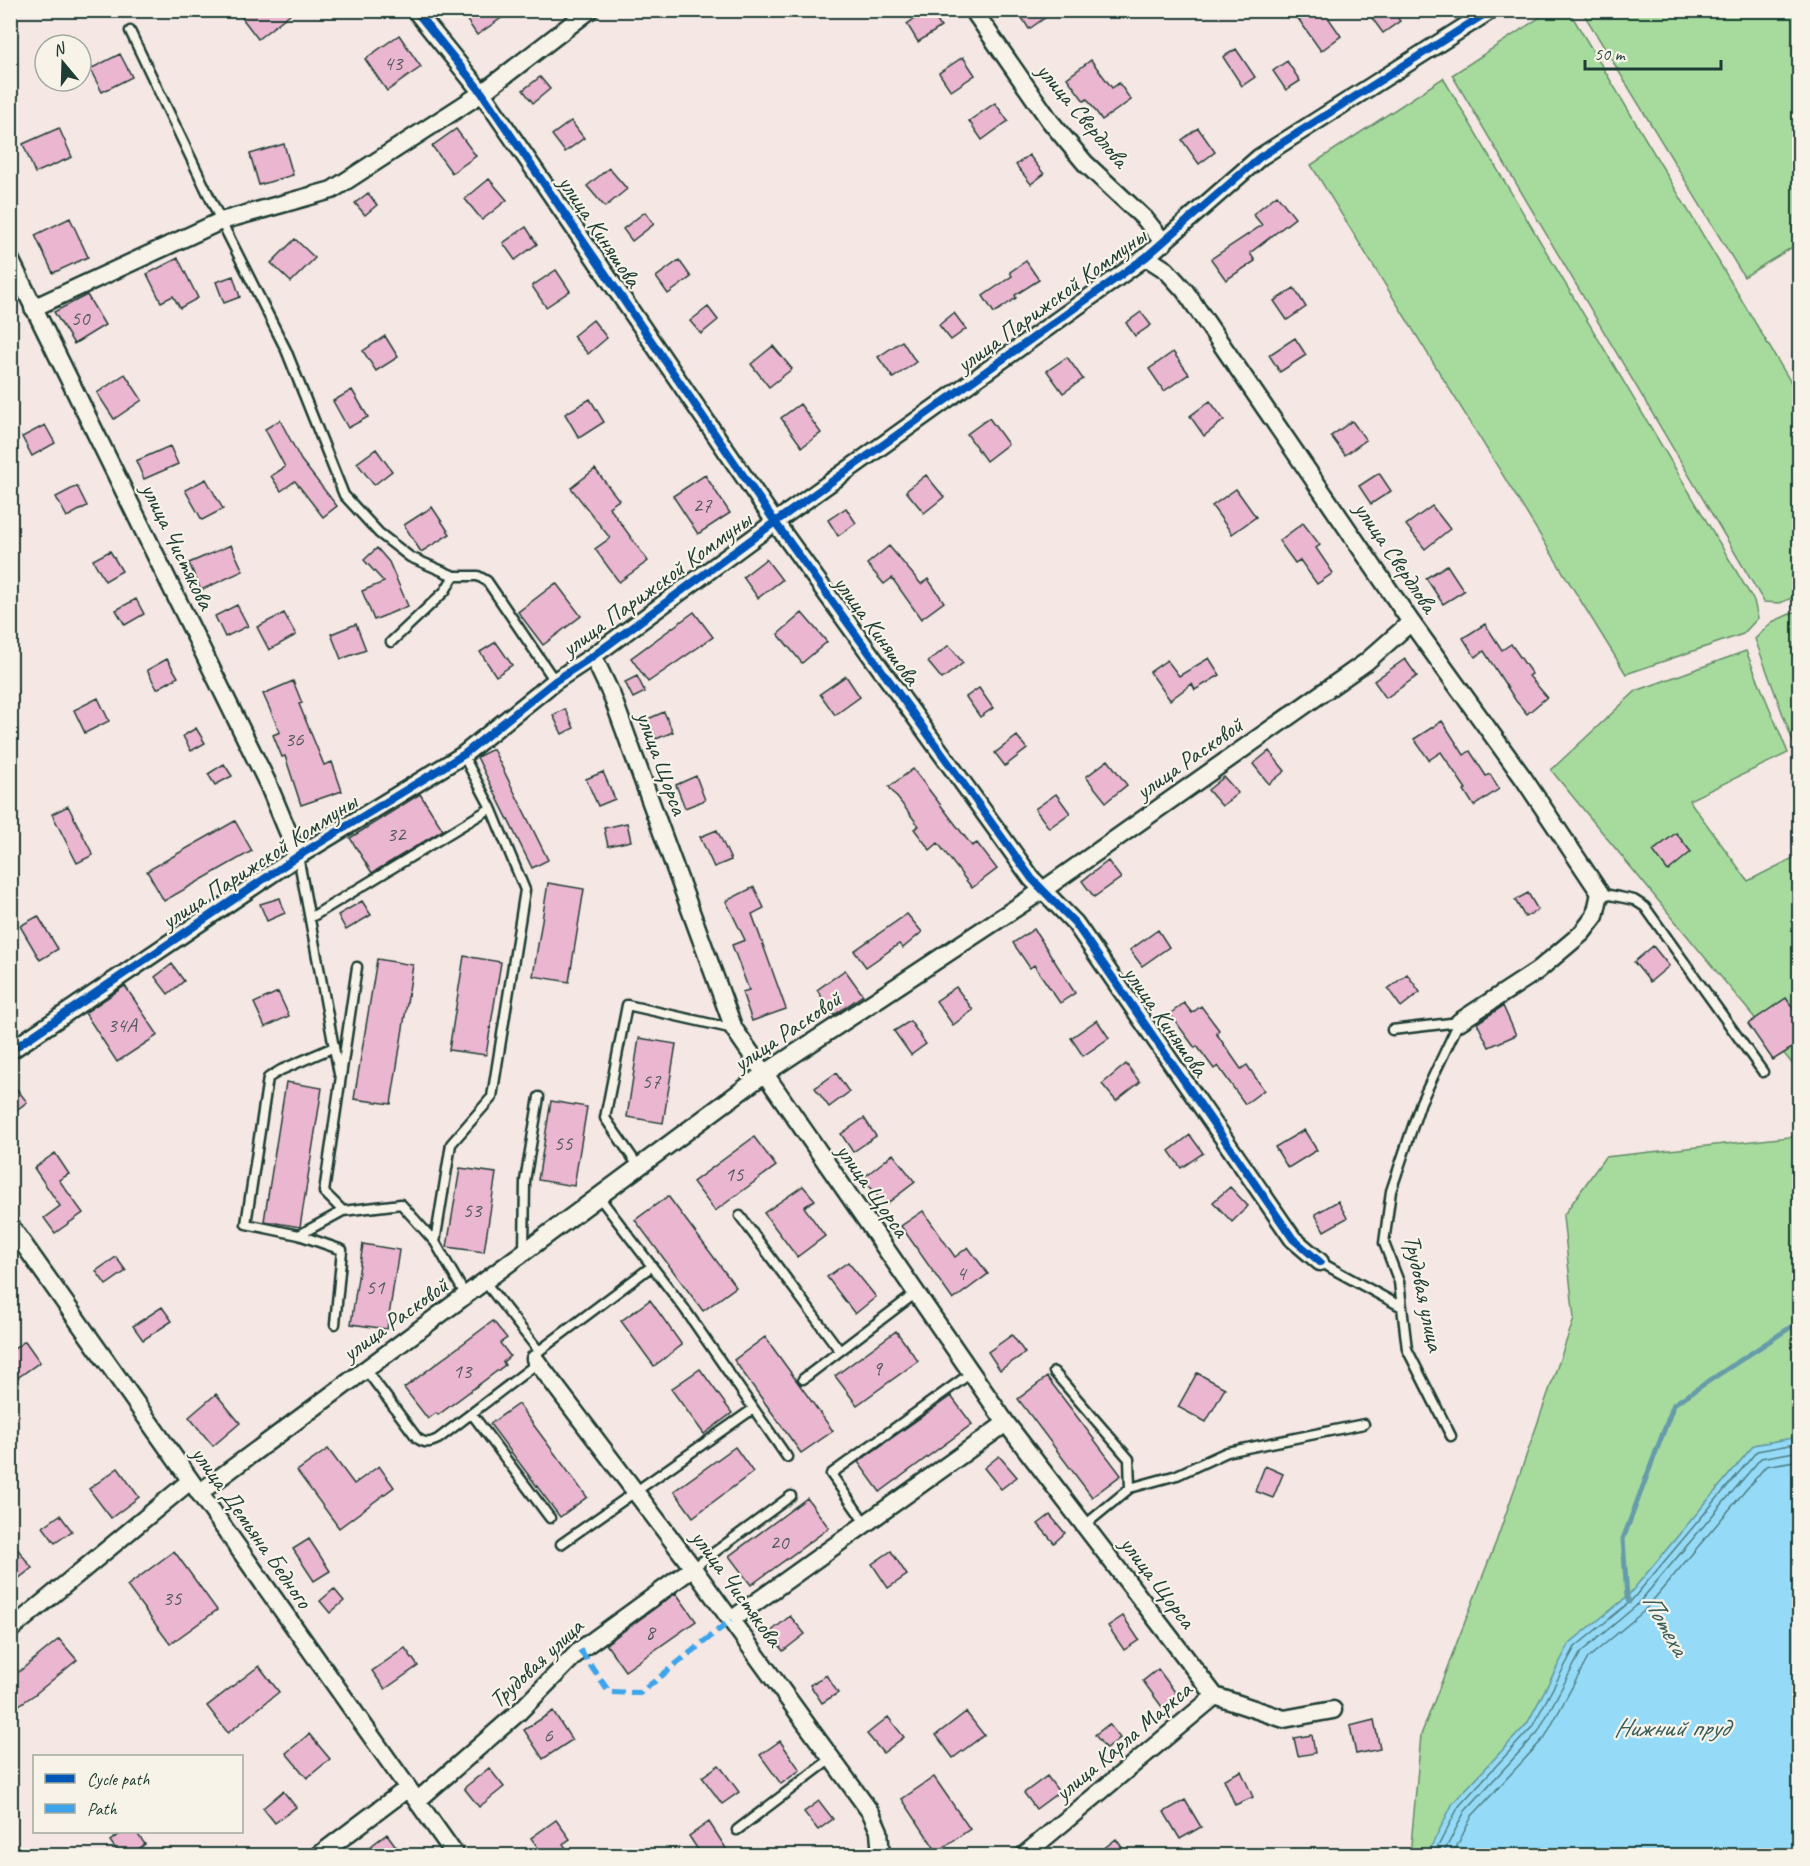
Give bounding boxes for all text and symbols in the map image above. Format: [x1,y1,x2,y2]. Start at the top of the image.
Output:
north arrow [33,33,93,93]
scale bar [1585,33,1722,71]
text: N [51,38,69,61]
text: 50 m [1594,43,1627,65]
house number: 43 [384,50,404,76]
street label: улица Свердлова [1029,55,1137,176]
street label: улица Киняшова [550,168,649,294]
street label: улица Парижской Коммуны [949,220,1154,380]
house number: 50 [71,305,91,331]
street label: улица Чистякова [134,476,222,616]
house number: 27 [693,492,713,518]
street label: улица Свердлова [1346,494,1446,620]
street label: улица Парижской Коммуны [554,504,759,664]
street label: улица Киняшова [826,567,928,692]
street label: улица Щорса [629,705,695,820]
street label: улица Расковой [1128,709,1250,807]
house number: 36 [285,726,304,752]
street label: улица Парижской Коммуны [154,785,365,937]
house number: 32 [387,821,407,847]
street label: улица Киняшова [1116,958,1216,1084]
street label: улица Расковой [725,983,849,1079]
house number: 34А [107,1012,138,1038]
house number: 57 [642,1068,662,1094]
house number: 55 [554,1130,574,1156]
street label: улица Щорса [829,1136,917,1244]
house number: 15 [725,1161,745,1187]
house number: 53 [463,1197,483,1223]
street label: Трудовая улица [1397,1232,1451,1355]
house number: 4 [956,1260,968,1286]
street label: улица Расковой [334,1269,456,1369]
house number: 51 [366,1274,386,1300]
house number: 9 [872,1355,883,1381]
house number: 13 [453,1358,473,1384]
street label: улица Демьяна Бедного [184,1438,320,1615]
street label: улица Чистякова [683,1522,790,1653]
street label: улица Щорса [1112,1528,1203,1635]
house number: 20 [770,1529,790,1555]
house number: 35 [163,1585,183,1611]
water label: Потеха [1635,1587,1698,1664]
street label: Трудовая улица [483,1611,591,1714]
house number: 8 [645,1619,657,1645]
street label: улица Карла Маркса [1047,1674,1199,1809]
water label: Нижний пруд [1614,1711,1734,1744]
house number: 6 [543,1722,553,1748]
legend [33,1755,243,1833]
text: Cycle path [87,1768,150,1790]
text: Path [87,1798,117,1820]

